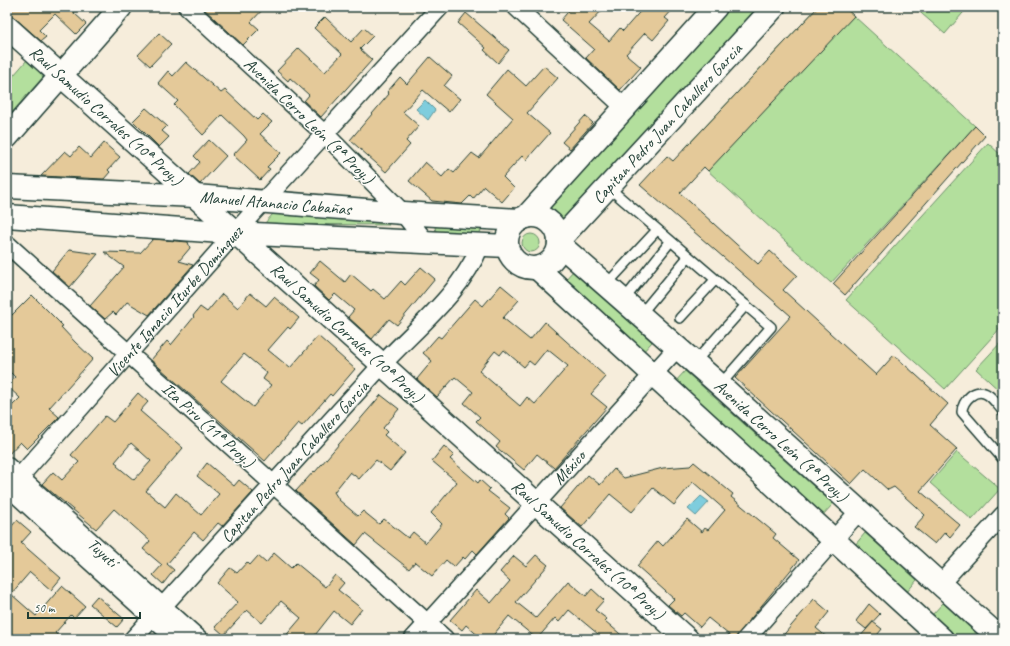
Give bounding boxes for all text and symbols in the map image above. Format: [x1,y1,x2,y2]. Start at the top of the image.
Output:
street label: Capitan Pedro Juan Caballero Garcia [588,38,747,208]
street label: Raul Samudio Corrales (10ª Proy.) [25,42,188,191]
street label: Avenida Cerro León (9ª Proy.) [240,53,379,190]
street label: Manuel Atanacio Cabañas [199,186,354,219]
street label: Vicente Ignacio Iturbe Domínguez [102,220,248,381]
street label: Raul Samudio Corrales (10ª Proy.) [266,259,429,408]
street label: Capitan Pedro Juan Caballero Garcia [216,375,374,546]
street label: Avenida Cerro León (9ª Proy.) [710,375,853,508]
street label: Ita Piru (11ª Proy.) [157,378,260,473]
street label: México [548,444,591,489]
street label: Raul Samudio Corrales (10ª Proy.) [507,476,670,625]
street label: Tuyutí [83,533,125,574]
scale bar [28,594,140,620]
text: 50 m [34,600,56,616]

